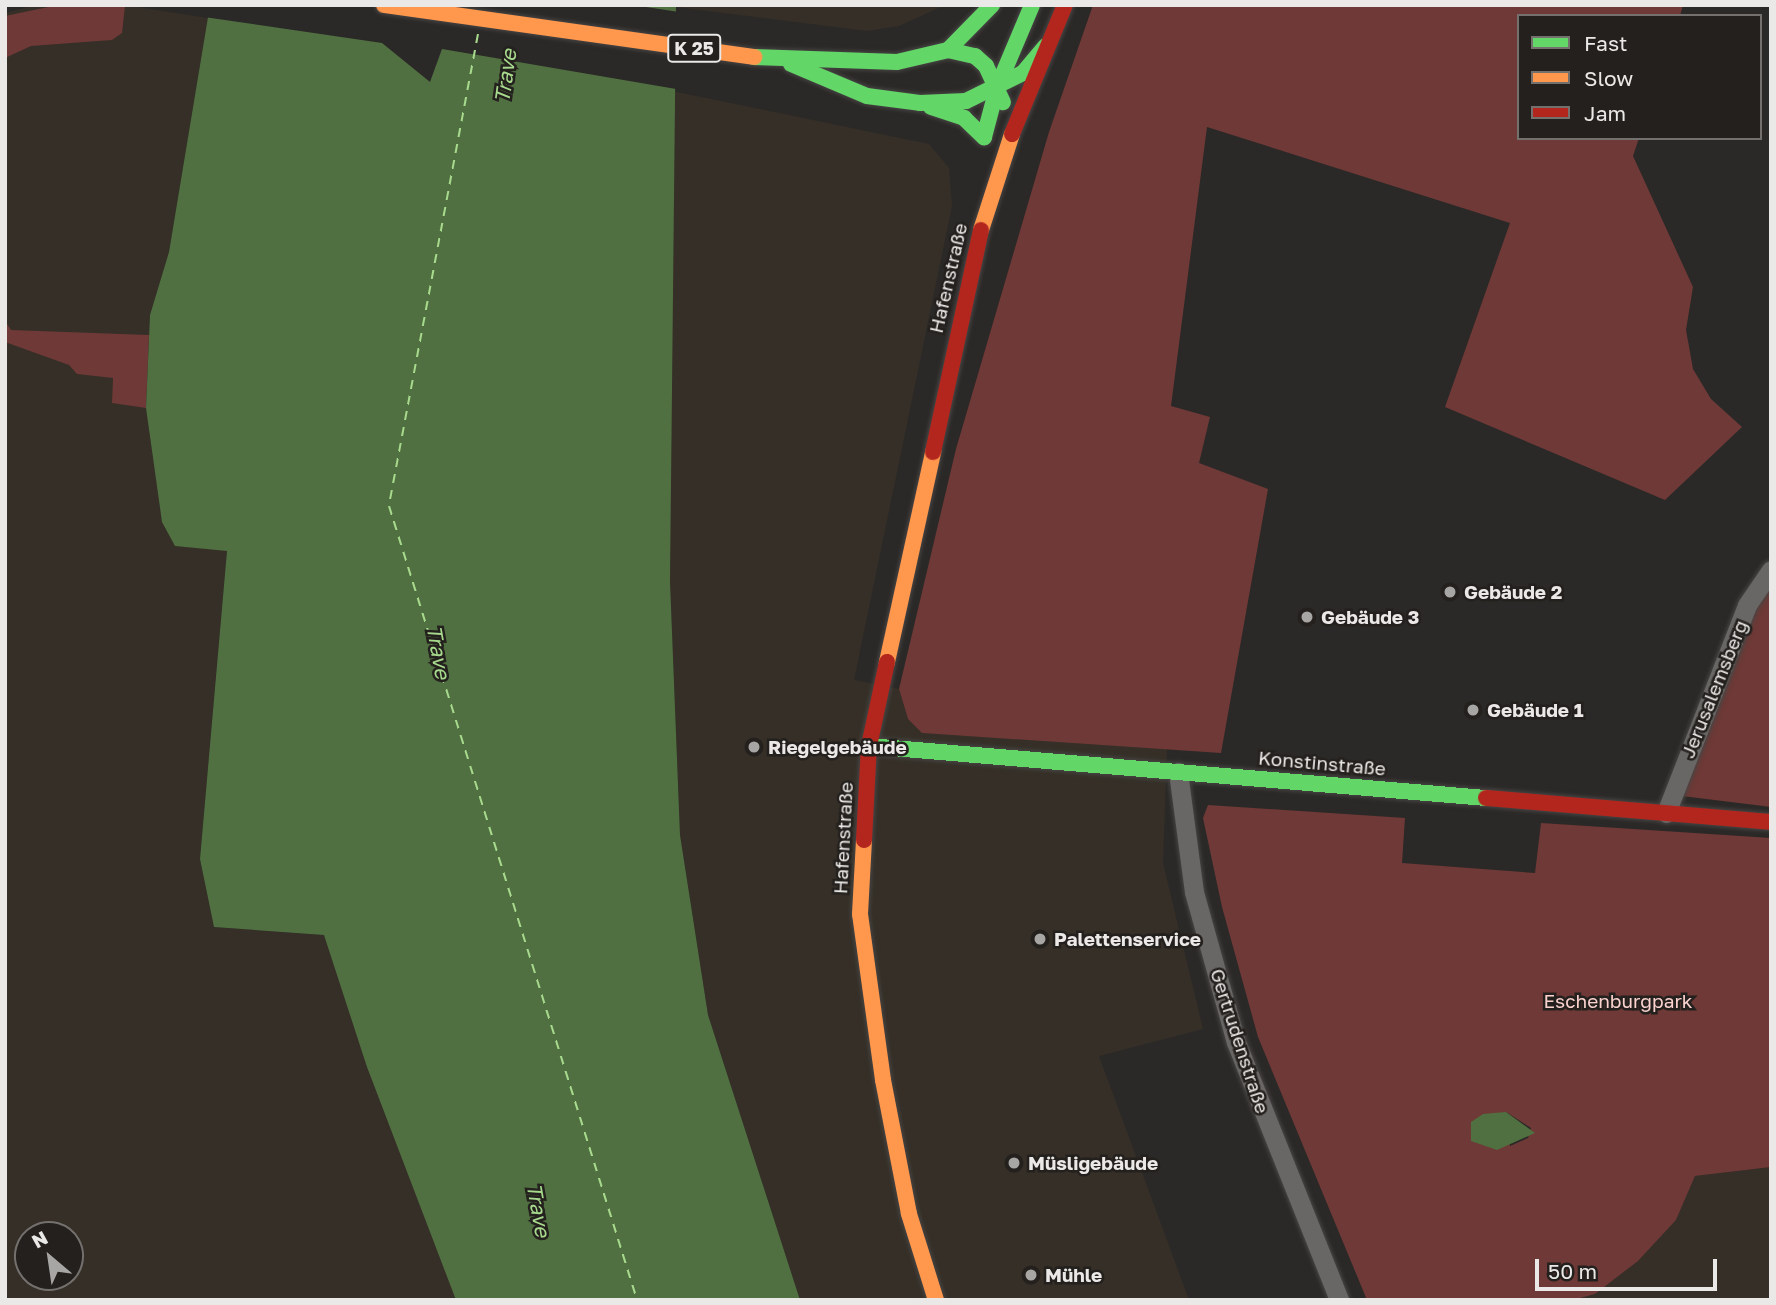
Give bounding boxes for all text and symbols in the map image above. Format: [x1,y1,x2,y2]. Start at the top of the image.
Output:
legend [1517,14,1762,140]
text: Fast [1584,30,1627,56]
road number: K 25 [666,33,722,62]
water label: Trave [489,47,521,105]
text: Slow [1584,65,1633,91]
text: Jam [1584,100,1626,126]
street label: Hafenstraße [924,221,972,335]
place label: Gebäude 2 [1464,581,1562,603]
marker: Gebäude 2 [1442,584,1458,600]
place label: Gebäude 3 [1321,606,1419,628]
marker: Gebäude 3 [1299,609,1315,625]
street label: Jerusalemsberg [1676,617,1752,761]
water label: Trave [422,623,456,681]
place label: Gebäude 1 [1487,699,1584,721]
marker: Gebäude 1 [1465,702,1481,718]
place label: Riegelgebäude [768,736,907,758]
marker: Riegelgebäude [746,739,762,755]
street label: Konstinstraße [1257,746,1387,780]
street label: Hafenstraße [829,781,857,895]
place label: Palettenservice [1054,928,1201,950]
marker: Palettenservice [1032,931,1048,947]
street label: Gertrudenstraße [1206,966,1274,1116]
park label: Eschenburgpark [1543,990,1693,1012]
place label: Müsligebäude [1028,1152,1158,1174]
marker: Müsligebäude [1006,1155,1022,1171]
water label: Trave [522,1181,556,1239]
north arrow [14,1221,84,1291]
text: N [28,1225,51,1253]
scale bar [1538,1246,1720,1290]
text: 50 m [1548,1258,1597,1284]
place label: Mühle [1045,1264,1102,1286]
marker: Mühle [1023,1267,1039,1283]

